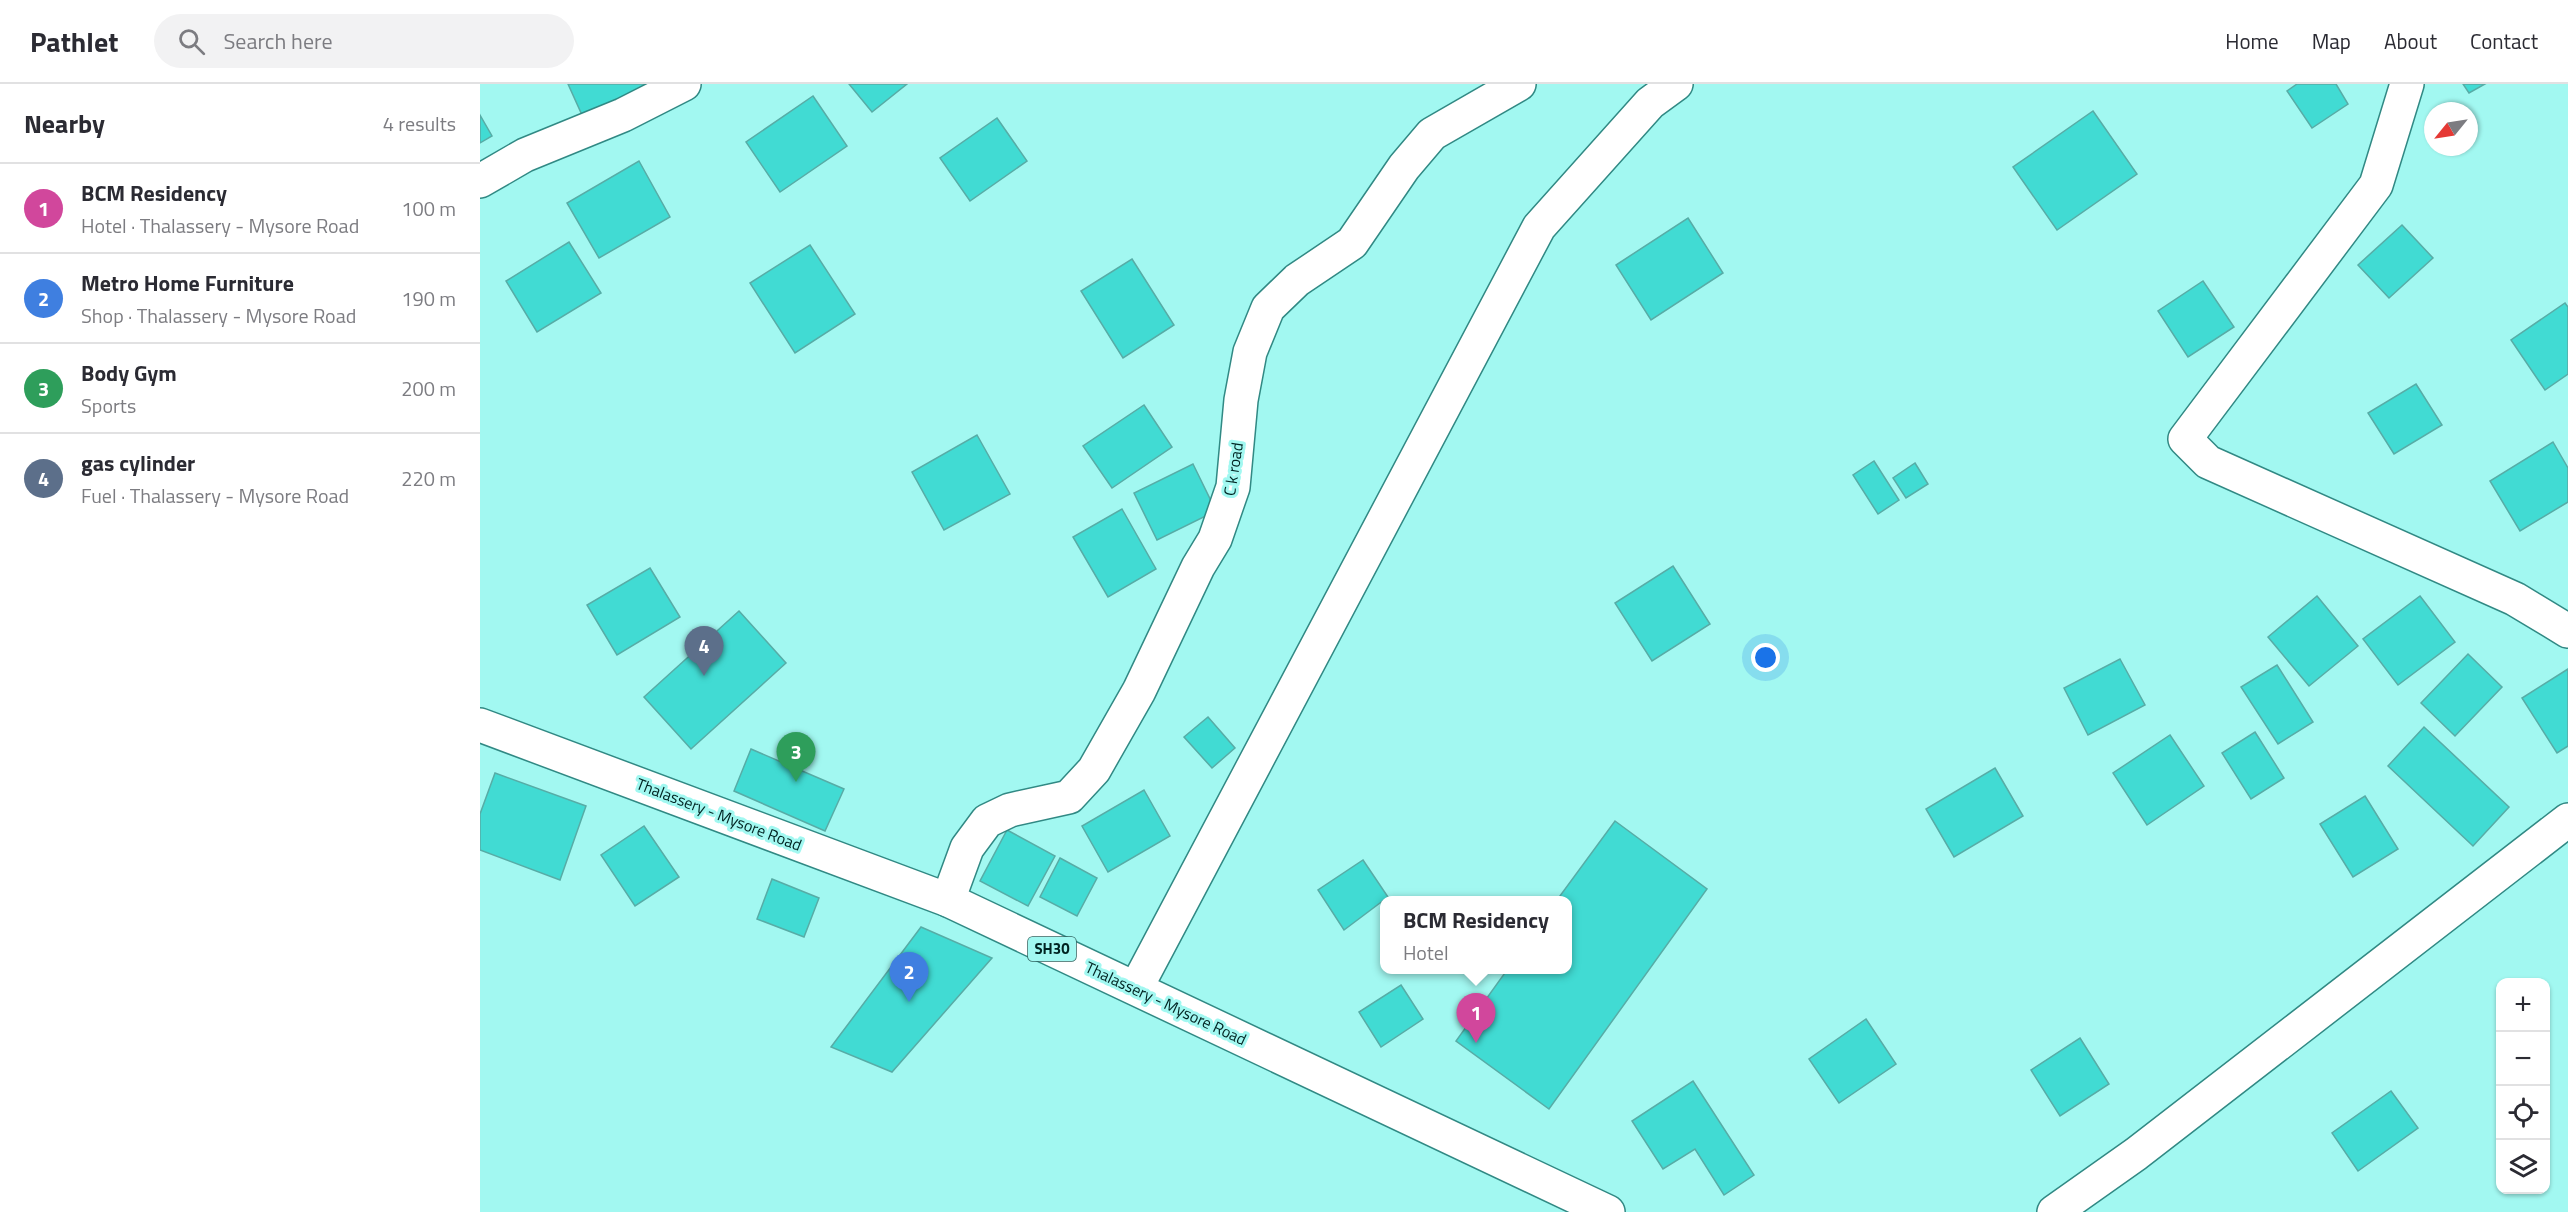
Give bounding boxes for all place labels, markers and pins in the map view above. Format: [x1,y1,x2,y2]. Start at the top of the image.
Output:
pin: 4 [684,626,724,676]
pin: 3 [776,732,816,782]
pin: 2 [890,952,928,1002]
pin: 1 [1456,994,1496,1043]

